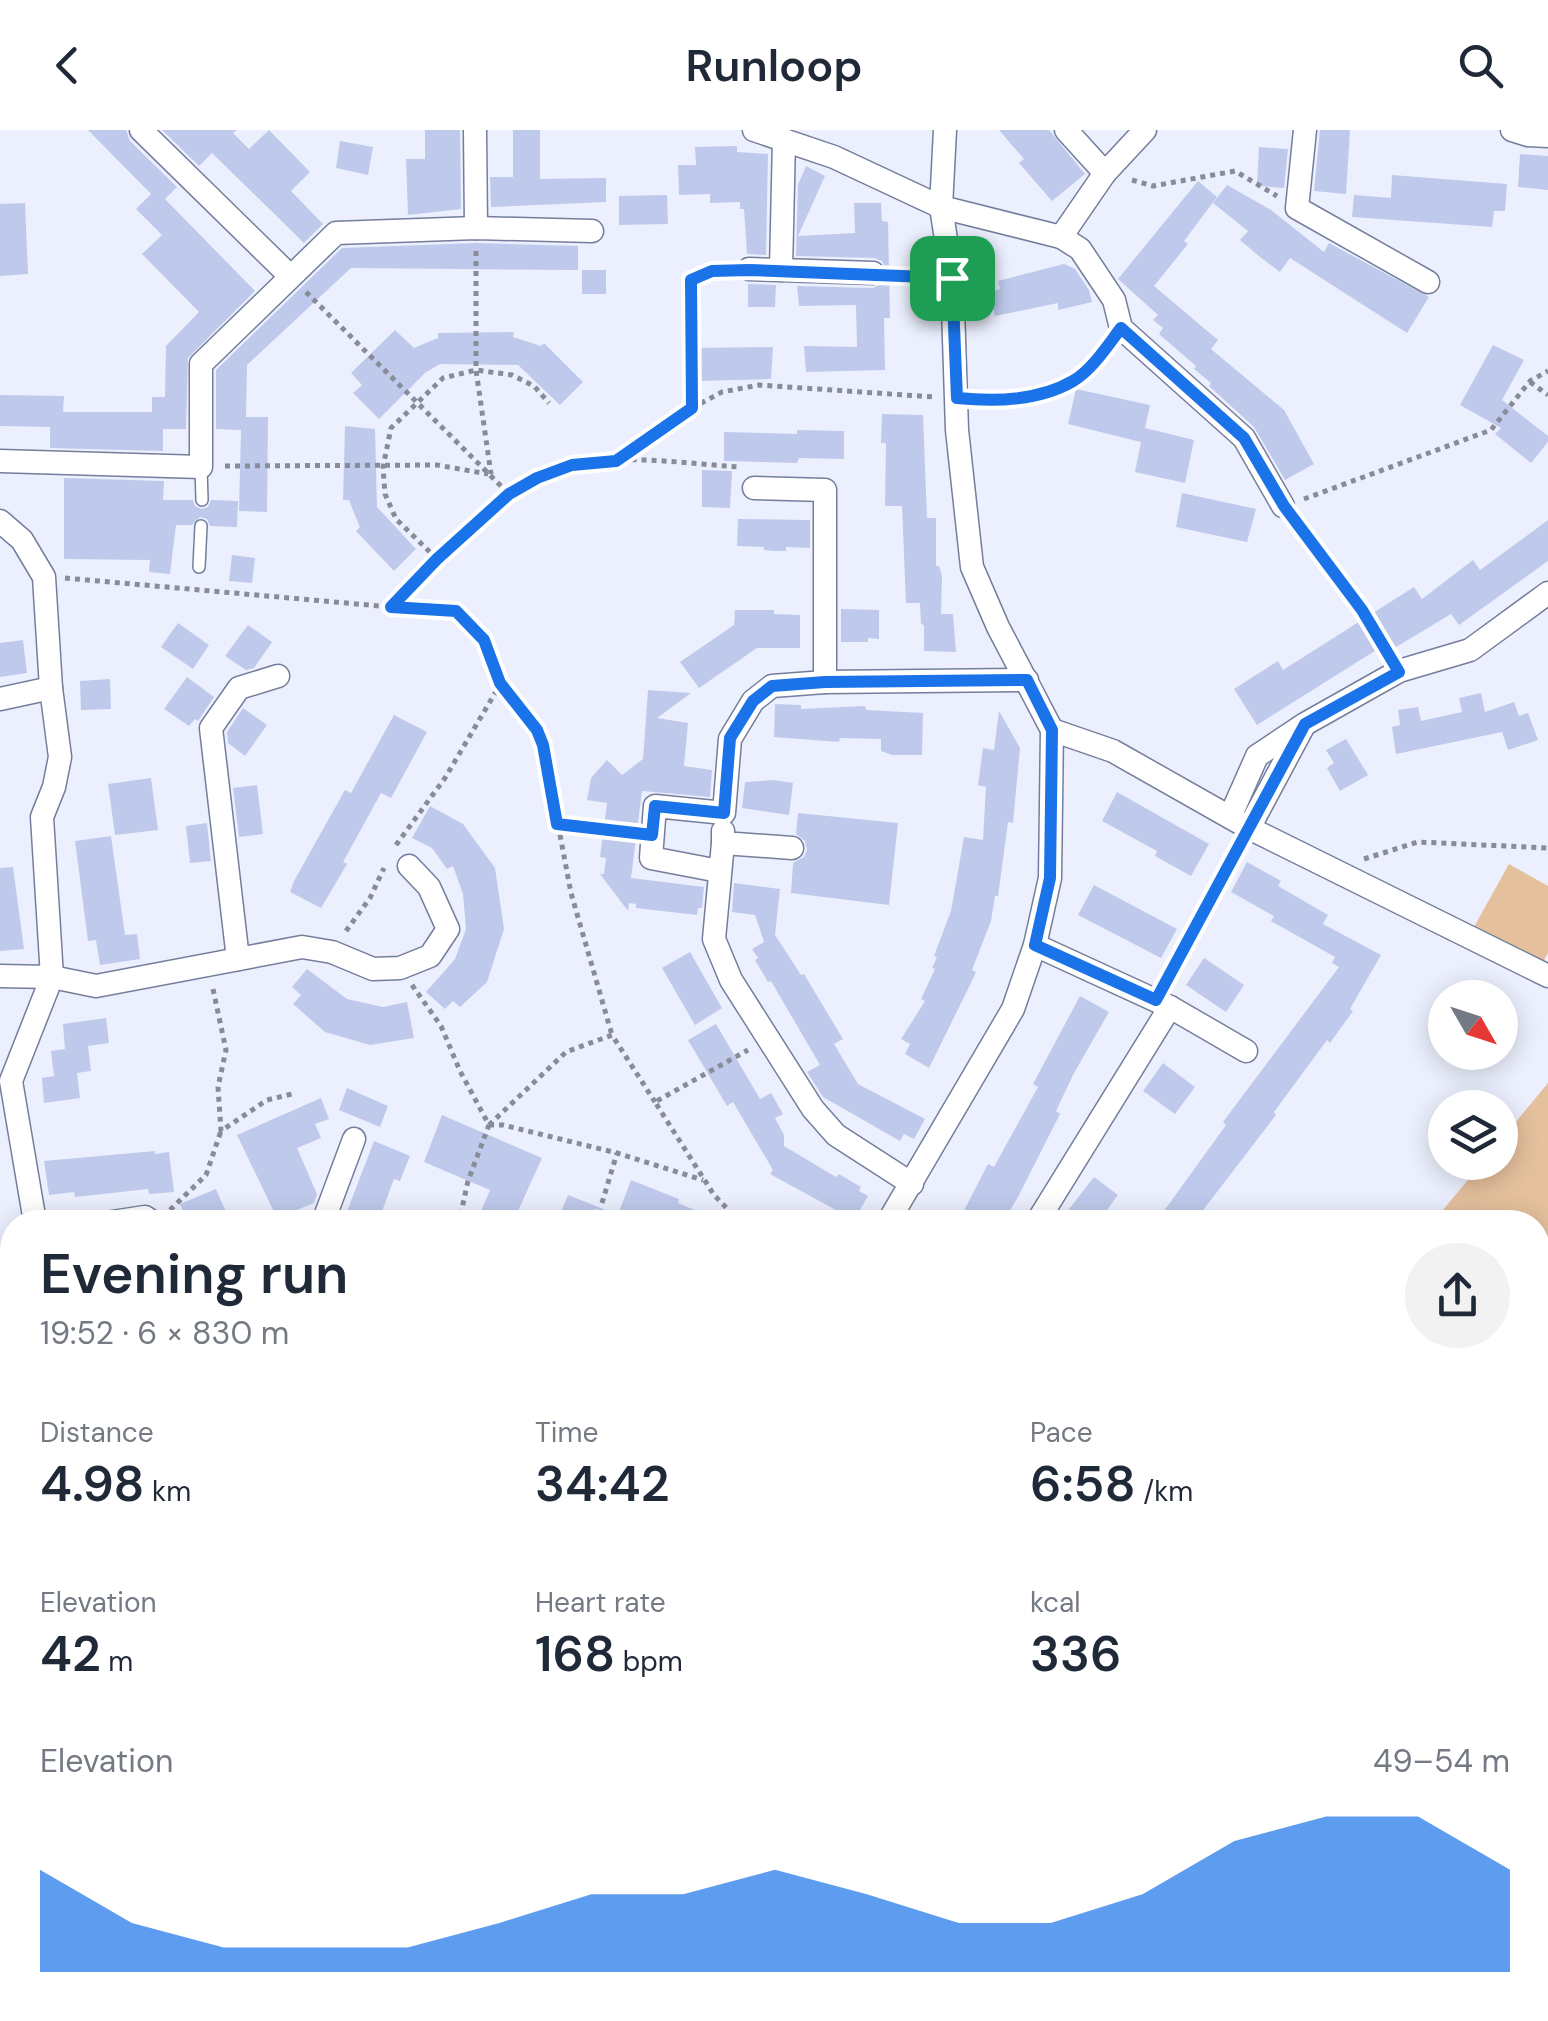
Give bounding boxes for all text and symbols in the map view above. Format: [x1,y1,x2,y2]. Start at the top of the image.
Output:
text: Runloop [685,36,863,95]
icon: back [40,38,95,93]
icon: search [1453,38,1508,93]
pin [910,236,995,321]
icon: arrive [925,251,980,306]
north arrow [1428,980,1518,1070]
map controls [1428,980,1518,1180]
button: layers [1428,1090,1518,1180]
text: Evening run [40,1238,348,1310]
button: share [1405,1243,1510,1348]
text: 19:52 · 6 × 830 m [40,1312,289,1354]
text: Distance [40,1414,154,1451]
text: Time [535,1414,598,1451]
text: Pace [1030,1414,1093,1451]
text: 4.98 [40,1451,145,1517]
text: 34:42 [535,1451,670,1517]
text: 6:58 [1030,1451,1136,1517]
text: km [145,1473,191,1510]
text: /km [1136,1473,1193,1510]
text: Elevation [40,1584,157,1621]
text: Heart rate [535,1584,666,1621]
text: kcal [1030,1584,1081,1621]
text: 42 [40,1621,101,1687]
text: 168 [535,1621,615,1687]
text: 336 [1030,1621,1122,1687]
text: m [101,1643,133,1680]
text: bpm [615,1643,683,1680]
text: Elevation [40,1740,173,1782]
text: 49–54 m [1373,1740,1510,1782]

